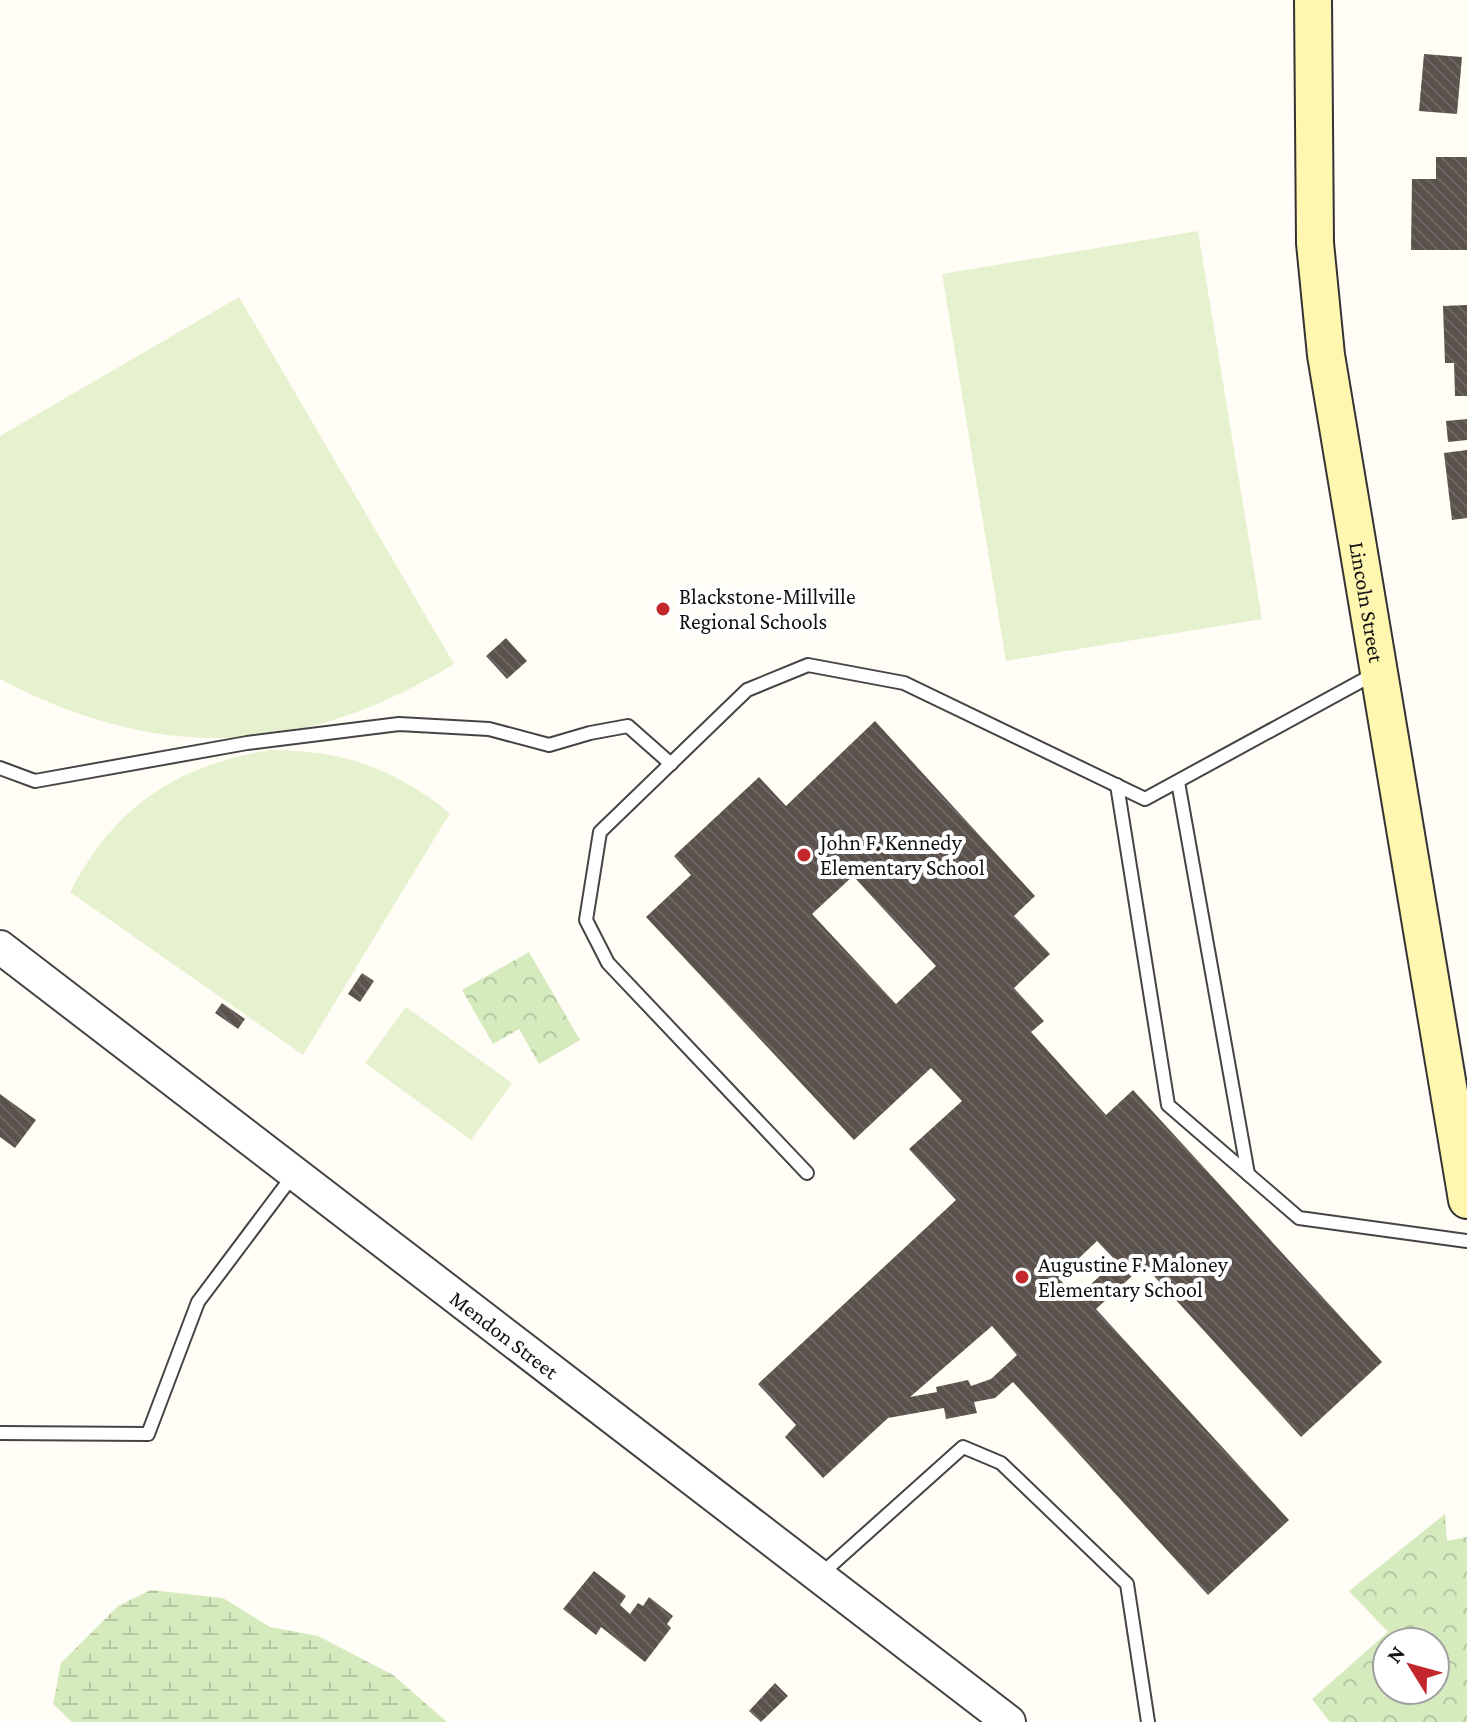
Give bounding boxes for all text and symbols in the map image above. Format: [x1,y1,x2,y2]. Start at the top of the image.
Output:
street label: Lincoln Street [1345,540,1390,665]
place label: Blackstone-Millville Regional Schools [679,584,856,634]
marker: Blackstone-Millville Regional Schools [654,600,672,618]
place label: John F. Kennedy Elementary School [818,830,985,880]
marker: John F. Kennedy Elementary School [795,846,813,864]
place label: Augustine F. Maloney Elementary School [1038,1252,1229,1302]
marker: Augustine F. Maloney Elementary School [1013,1268,1031,1286]
street label: Mendon Street [445,1285,564,1384]
north arrow [1371,1626,1451,1706]
text: N [1381,1641,1410,1668]

